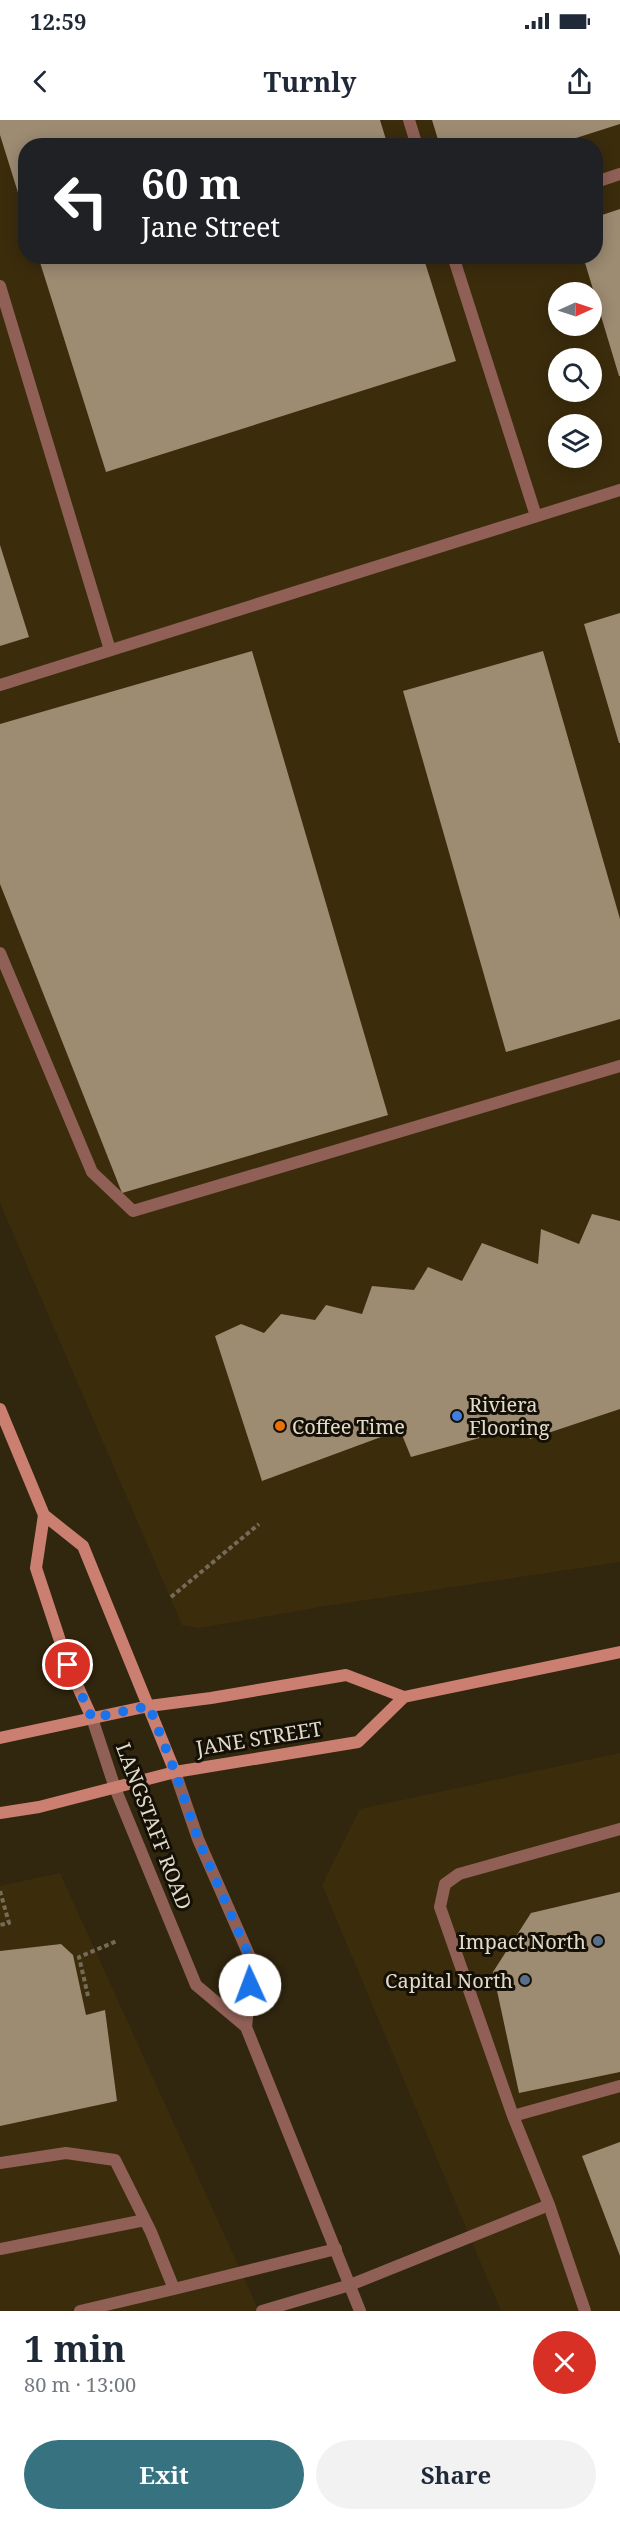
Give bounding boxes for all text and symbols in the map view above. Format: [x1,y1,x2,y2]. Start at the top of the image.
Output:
text: 12:59 [30,6,86,36]
text: Turnly [264,63,356,100]
icon: back [24,65,57,98]
icon: share [563,65,596,98]
text: 60 m [141,154,241,211]
icon: left [42,162,120,240]
text: Jane Street [141,208,280,245]
north arrow [548,282,602,336]
map controls [548,282,602,468]
button: search [548,348,602,402]
button: layers [548,414,602,468]
place label: Riviera Flooring [469,1391,550,1441]
marker: Riviera Flooring [450,1409,464,1423]
place label: Coffee Time [292,1413,405,1440]
marker: Coffee Time [273,1419,287,1433]
pin [42,1639,93,1690]
icon: arrive [51,1648,84,1681]
street label: JANE STREET [193,1715,324,1761]
street label: LANGSTAFF ROAD [110,1739,198,1913]
place label: Impact North [458,1928,586,1955]
marker: Impact North [591,1934,605,1948]
position arrow [218,1953,282,2017]
place label: Capital North [385,1967,513,1994]
marker: Capital North [518,1973,532,1987]
text: 1 min [24,2324,126,2373]
button: close [533,2331,596,2394]
text: 80 m · 13:00 [24,2371,136,2398]
button: Exit [24,2440,304,2509]
button: Share [316,2440,596,2509]

